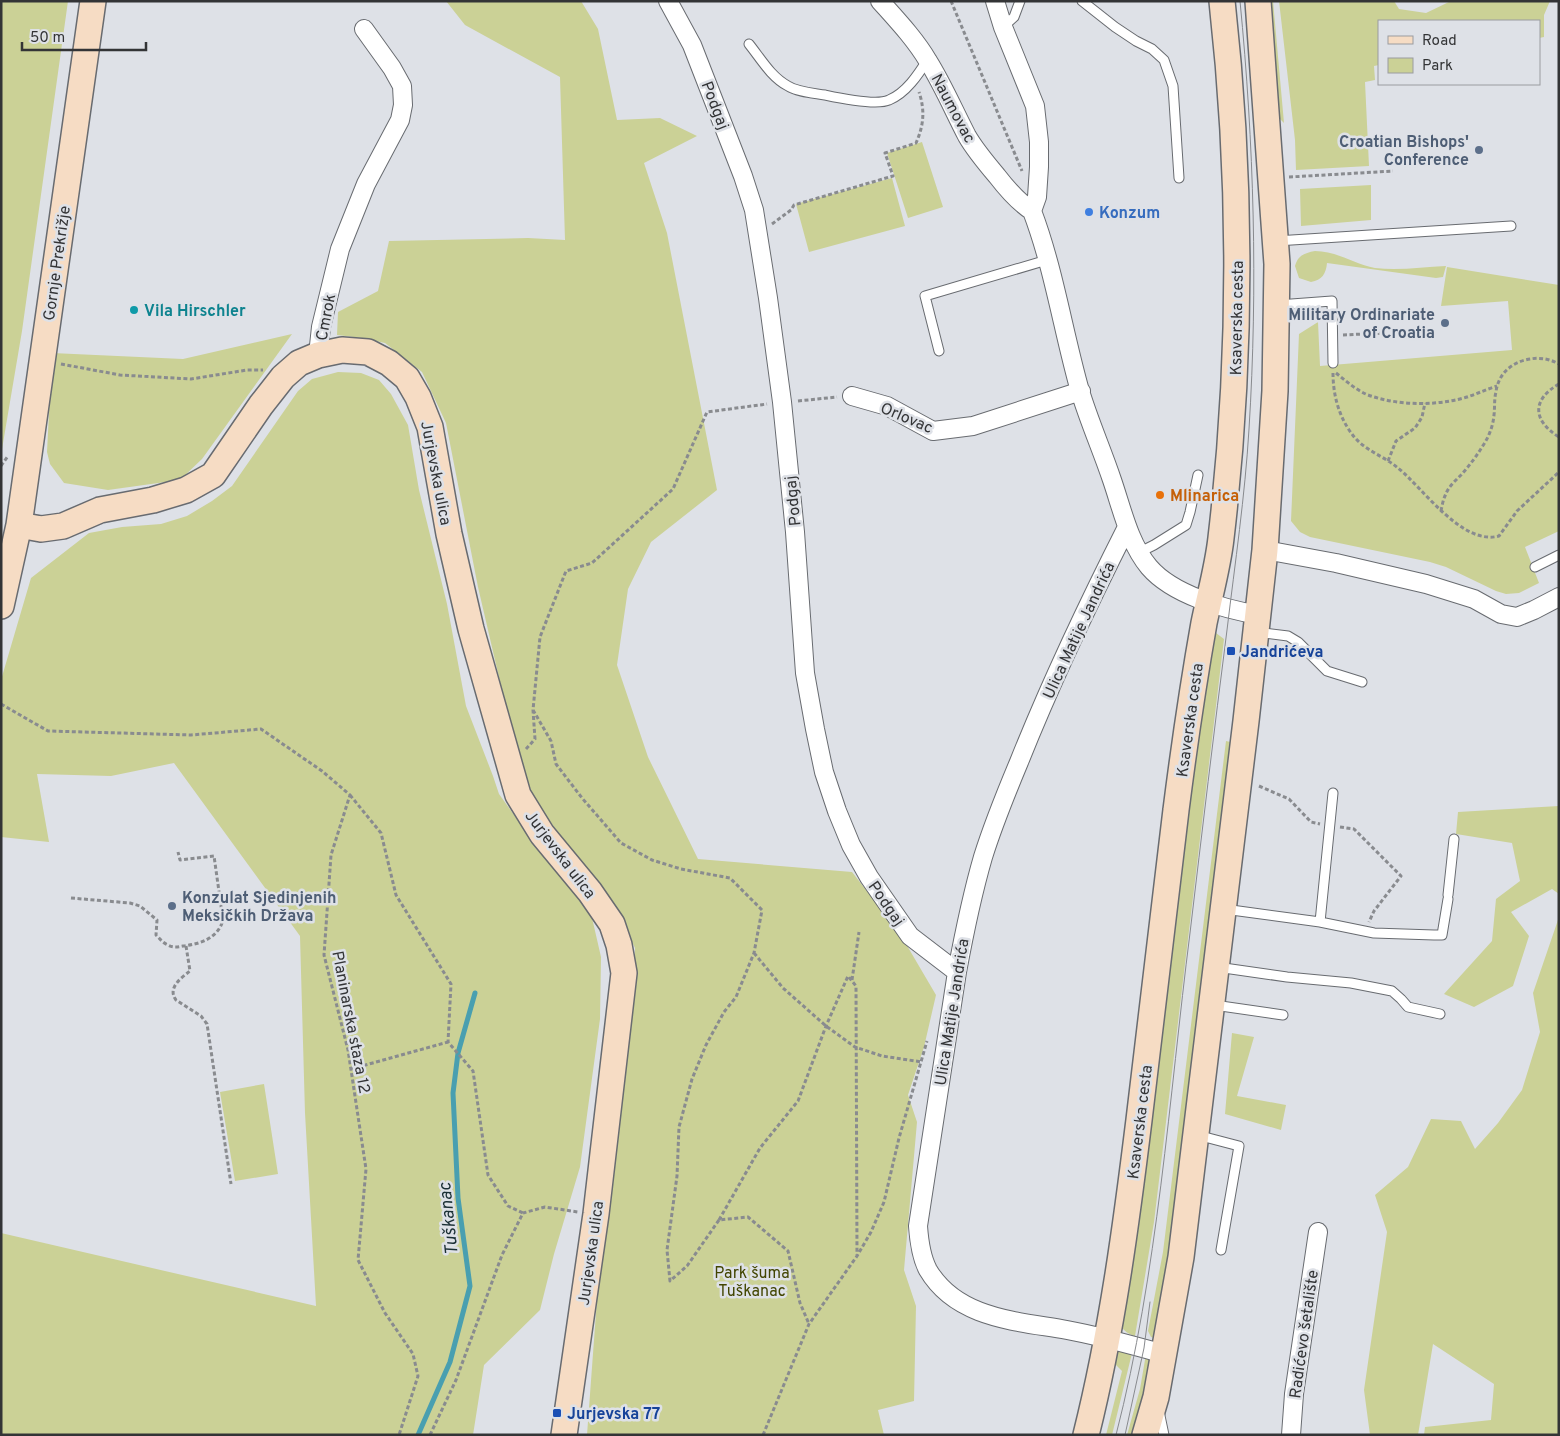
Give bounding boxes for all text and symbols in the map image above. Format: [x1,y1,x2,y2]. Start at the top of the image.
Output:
scale bar [22,20,146,52]
legend [1378,20,1540,85]
text: 50 m [30,29,65,48]
text: Road [1422,32,1457,51]
text: Park [1422,57,1453,76]
street label: Naumovac [926,71,979,147]
street label: Podgaj [696,79,732,133]
place label: Croatian Bishops' Conference [1339,133,1469,171]
marker: Croatian Bishops' Conference [1473,144,1485,156]
street label: Gornje Prekrižje [40,204,76,322]
place label: Konzum [1099,204,1160,224]
marker: Konzum [1083,206,1095,218]
street label: Ksaverska cesta [1227,260,1249,376]
street label: Cmrok [313,292,341,343]
place label: Vila Hirschler [144,302,246,322]
marker: Vila Hirschler [128,304,140,316]
place label: Military Ordinariate of Croatia [1288,306,1435,344]
marker: Military Ordinariate of Croatia [1439,317,1451,329]
street label: Orlovac [877,399,936,439]
street label: Jurjevska ulica [415,420,455,527]
street label: Podgaj [781,475,807,527]
place label: Mlinarica [1170,487,1239,507]
marker: Mlinarica [1154,489,1166,501]
street label: Ulica Matije Jandrića [1039,559,1120,702]
place label: Jandrićeva [1241,643,1324,663]
marker: Jandrićeva [1225,645,1237,657]
street label: Ksaverska cesta [1173,662,1209,779]
street label: Jurjevska ulica [520,807,599,903]
street label: Podgaj [863,878,908,931]
place label: Konzulat Sjedinjenih Meksičkih Država [182,889,337,927]
marker: Konzulat Sjedinjenih Meksičkih Država [166,900,178,912]
street label: Ulica Matije Jandrića [931,937,974,1087]
street label: Planinarska staza 12 [326,949,374,1096]
street label: Ksaverska cesta [1124,1064,1158,1181]
water label: Tuškanac [434,1181,465,1256]
street label: Jurjevska ulica [575,1200,609,1307]
park label: Park šuma Tuškanac [714,1264,790,1302]
street label: Radićevo šetalište [1286,1269,1324,1400]
place label: Jurjevska 77 [567,1405,660,1425]
marker: Jurjevska 77 [551,1407,563,1419]

